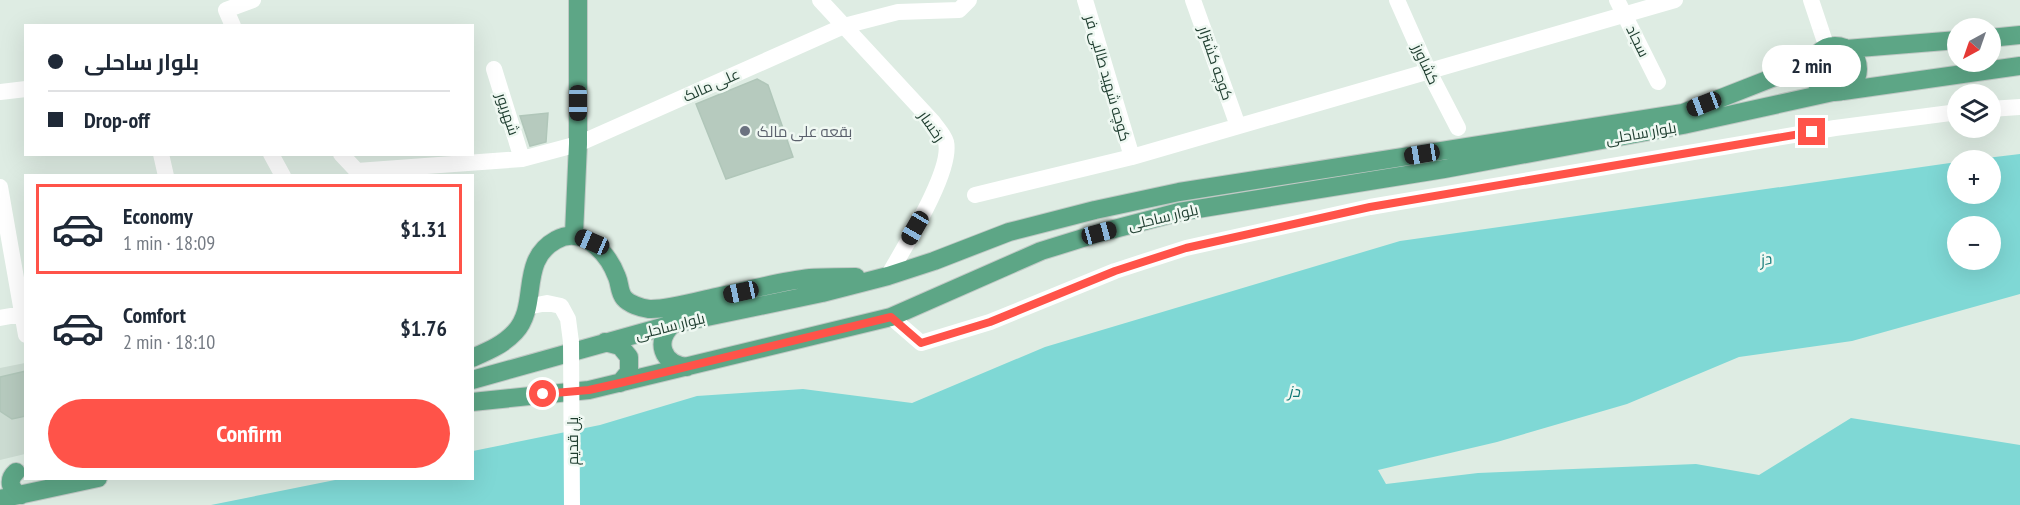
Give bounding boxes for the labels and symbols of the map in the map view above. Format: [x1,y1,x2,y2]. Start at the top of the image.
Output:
street label: کوچه شهید طالبی فر [1080,12,1135,144]
north arrow [1947,18,2001,72]
street label: کوچه کشتزار [1193,22,1238,103]
street label: سجاد [1622,22,1654,60]
street label: کشاورز [1408,40,1444,87]
callout: 2 min [1762,45,1862,87]
street label: علی مالک [680,64,743,107]
car [569,85,587,121]
street label: شهریور [491,89,524,138]
car [1684,89,1724,119]
street label: رخسار [914,106,949,145]
street label: بلوار ساحلی [1604,117,1678,150]
route end [1798,118,1825,145]
place label: بقعه علی مالک [757,122,852,142]
marker: بقعه علی مالک [738,124,752,138]
car [1403,142,1441,166]
street label: بلوار ساحلی [1126,200,1200,235]
car [898,208,932,248]
car [1079,220,1119,246]
car [572,227,612,257]
water label: دز [1755,248,1774,271]
car [722,279,760,305]
street label: بلوار ساحلی [633,308,707,345]
route start [529,380,556,407]
water label: دز [1286,381,1301,401]
street label: پل قدیم [563,417,583,465]

